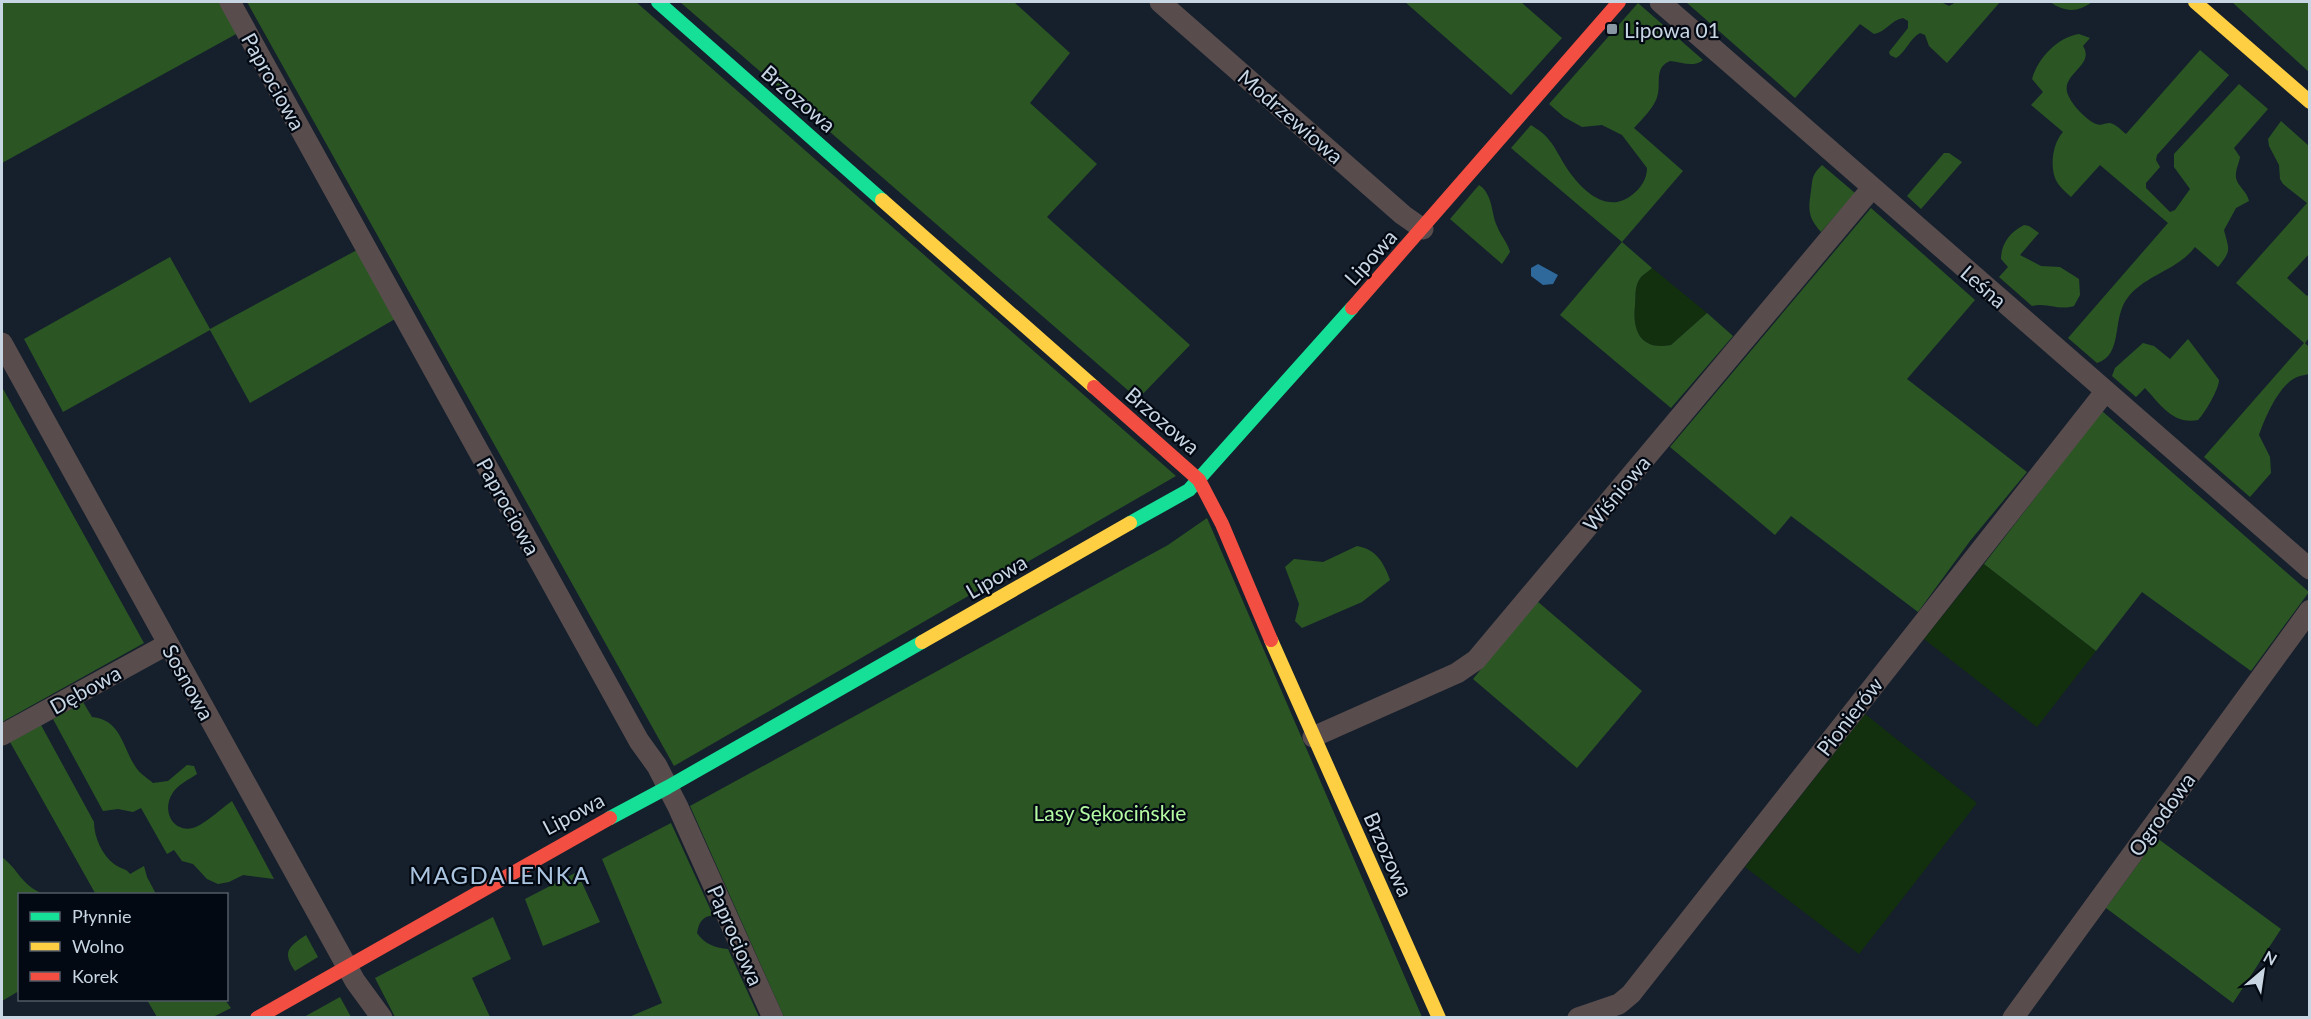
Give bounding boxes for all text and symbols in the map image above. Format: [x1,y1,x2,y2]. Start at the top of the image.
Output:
place label: Lipowa 01 [1624,17,1720,42]
marker: Lipowa 01 [1605,22,1619,36]
street label: Paprociowa [237,28,311,134]
street label: Brzozowa [757,59,841,137]
street label: Modrzewiowa [1233,64,1349,168]
street label: Lipowa [1339,224,1401,290]
street label: Leśna [1956,259,2012,313]
street label: Brzozowa [1121,381,1205,459]
street label: Wiśniowa [1577,450,1655,536]
street label: Paprociowa [472,453,546,559]
street label: Lipowa [961,549,1031,603]
street label: Sosnowa [158,640,220,724]
street label: Dębowa [45,659,125,719]
street label: Pionierów [1811,671,1888,760]
street label: Ogrodowa [2122,767,2200,861]
street label: Lipowa [538,786,608,840]
park label: Lasy Sękocińskie [1034,800,1186,825]
street label: Brzozowa [1359,808,1419,900]
district label: MAGDALENKA [409,860,591,889]
street label: Paprociowa [703,881,769,989]
legend [18,893,228,1001]
text: Płynnie [72,905,132,927]
text: Wolno [72,935,124,957]
north arrow [2233,941,2293,1001]
text: N [2261,946,2281,969]
text: Korek [72,965,119,987]

